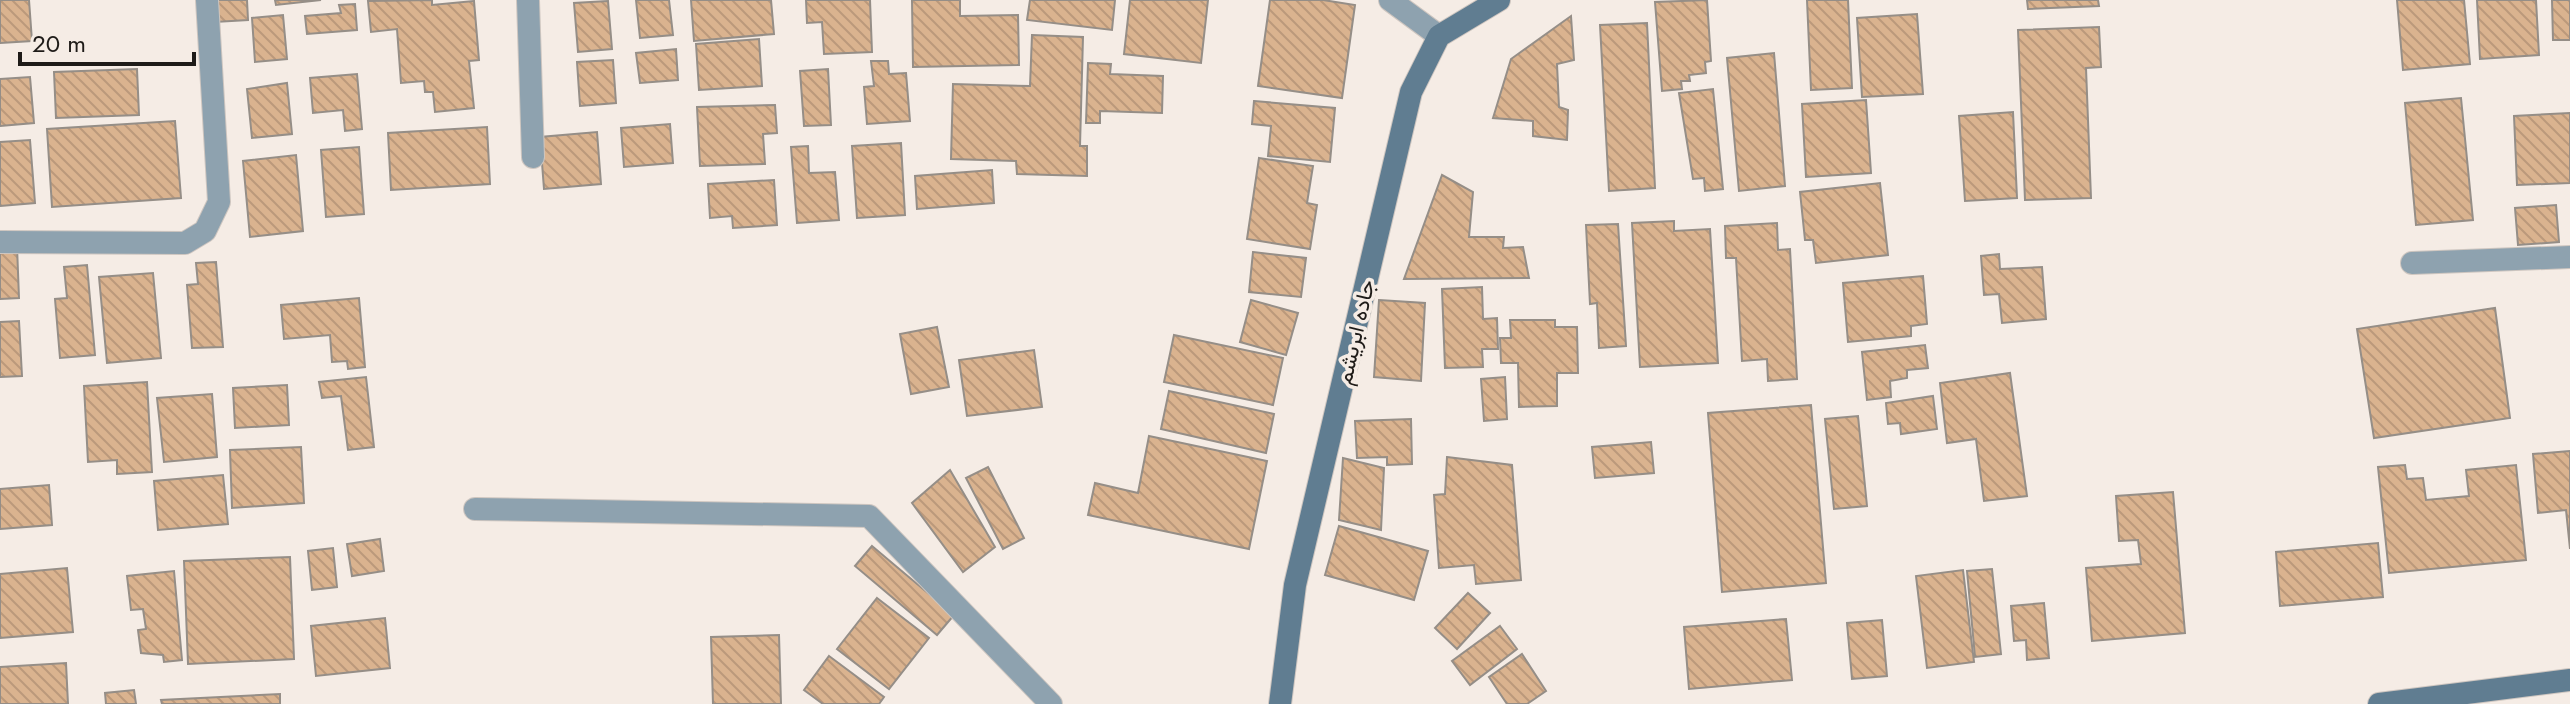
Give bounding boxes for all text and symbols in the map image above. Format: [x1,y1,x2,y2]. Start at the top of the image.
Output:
scale bar [20,16,194,66]
text: 20 m [32,26,86,61]
street label: جاده ابریشم [1327,276,1383,388]

